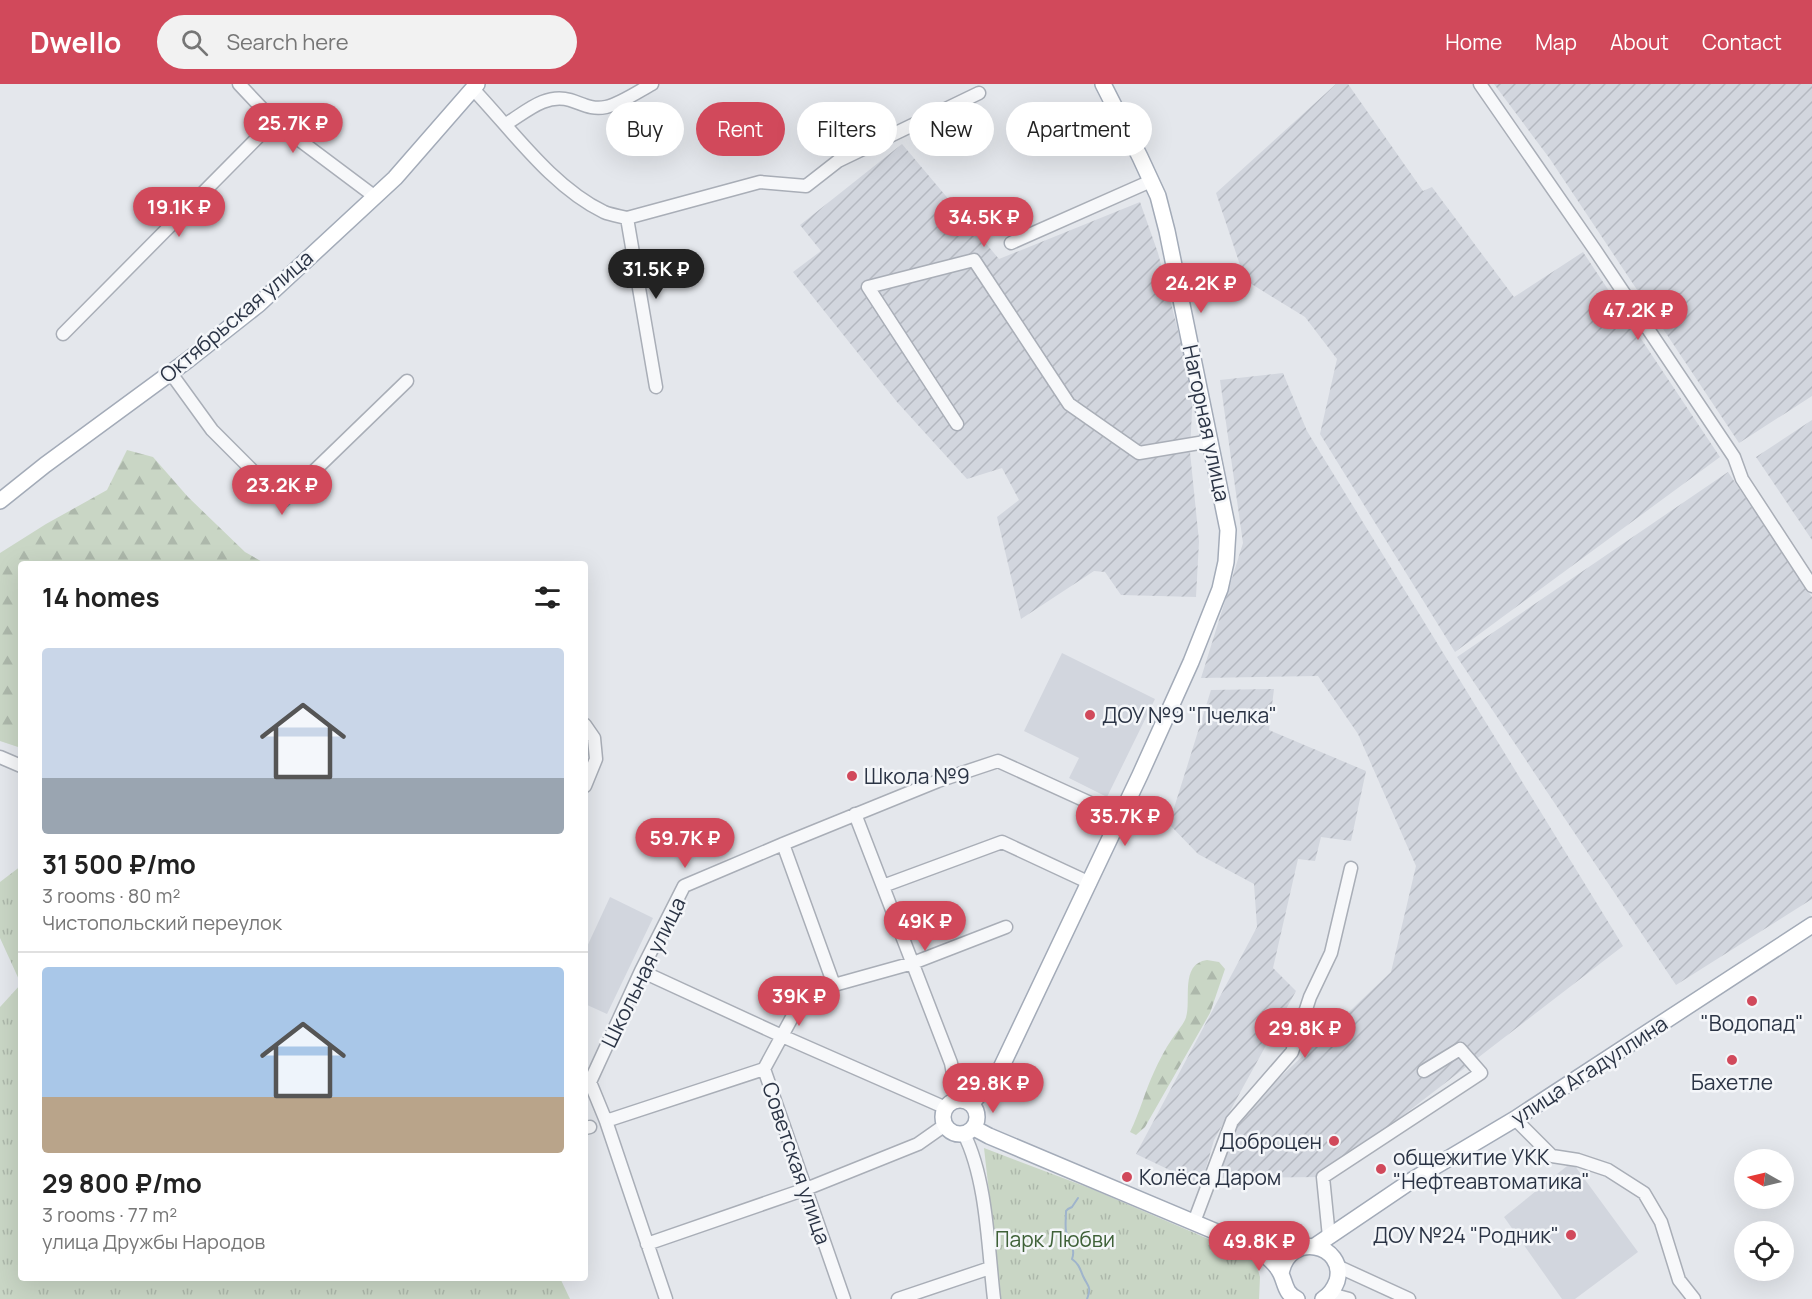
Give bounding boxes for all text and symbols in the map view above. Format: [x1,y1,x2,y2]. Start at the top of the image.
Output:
search box [157,15,577,69]
text: Dwello [30,23,121,61]
icon: search [178,26,211,59]
text: Search here [226,27,349,57]
text: Home [1445,28,1502,56]
text: Map [1535,28,1577,56]
text: About [1610,28,1669,56]
text: Contact [1702,28,1782,56]
chip: Buy [606,102,684,156]
chip: Rent [696,102,785,156]
chip: Filters [797,102,897,156]
chip: New [909,102,994,156]
chip: Apartment [1006,102,1152,156]
pin: 25.7K ₽ [238,103,348,154]
text: 25.7K ₽ [258,109,328,136]
pin: 19.1K ₽ [124,187,234,238]
text: 19.1K ₽ [147,193,211,220]
pin: 34.5K ₽ [929,197,1039,248]
text: 34.5K ₽ [948,203,1020,230]
street label: Октябрьская улица [153,244,319,388]
pin: 31.5K ₽ [601,249,711,300]
text: 31.5K ₽ [622,255,690,282]
pin: 24.2K ₽ [1146,263,1256,314]
text: 24.2K ₽ [1165,269,1237,296]
pin: 47.2K ₽ [1583,290,1693,341]
text: 47.2K ₽ [1603,296,1673,323]
street label: Нагорная улица [1177,342,1237,504]
pin: 23.2K ₽ [227,465,337,516]
text: 23.2K ₽ [246,471,318,498]
text: 14 homes [42,579,160,615]
icon: filters [531,581,564,614]
icon: home [249,687,357,795]
place label: ДОУ №9 "Пчелка" [1102,701,1277,729]
marker: ДОУ №9 "Пчелка" [1083,708,1097,722]
place label: Школа №9 [864,762,970,790]
marker: Школа №9 [845,769,859,783]
pin: 35.7K ₽ [1070,796,1180,847]
text: 35.7K ₽ [1090,802,1160,829]
pin: 59.7K ₽ [630,818,740,869]
text: 59.7K ₽ [649,824,721,851]
text: 31 500 ₽/mo [42,846,196,882]
text: 3 rooms · 80 m² [42,882,181,909]
street label: Школьная улица [594,892,692,1052]
pin: 49K ₽ [883,901,967,952]
text: 49K ₽ [898,907,952,934]
text: Чистопольский переулок [42,909,282,936]
pin: 39K ₽ [757,976,841,1027]
text: 39K ₽ [772,982,826,1009]
marker: "Водопад" [1745,994,1759,1008]
icon: home [249,1006,357,1114]
pin: 29.8K ₽ [1250,1008,1360,1059]
street label: улица Агадуллина [1505,1009,1673,1131]
place label: "Водопад" [1701,1009,1803,1037]
text: 29.8K ₽ [1269,1014,1341,1041]
marker: Бахетле [1725,1053,1739,1067]
pin: 29.8K ₽ [938,1063,1048,1114]
place label: Бахетле [1691,1068,1773,1096]
text: 29.8K ₽ [957,1069,1029,1096]
street label: Советская улица [756,1078,838,1248]
place label: Доброцен [1219,1127,1322,1155]
marker: Доброцен [1327,1134,1341,1148]
place label: общежитие УКК "Нефтеавтоматика" [1393,1143,1590,1195]
north arrow [1734,1149,1794,1209]
map controls [1734,1149,1794,1281]
marker: общежитие УКК "Нефтеавтоматика" [1374,1162,1388,1176]
place label: Колёса Даром [1139,1163,1281,1191]
text: 29 800 ₽/mo [42,1165,202,1201]
marker: Колёса Даром [1120,1170,1134,1184]
text: 3 rooms · 77 m² [42,1201,177,1228]
pin: 49.8K ₽ [1204,1221,1314,1272]
place label: ДОУ №24 "Родник" [1373,1221,1559,1249]
button: locate [1734,1221,1794,1281]
park label: Парк Любви [995,1225,1115,1253]
text: 49.8K ₽ [1223,1227,1295,1254]
text: улица Дружбы Народов [42,1228,265,1255]
marker: ДОУ №24 "Родник" [1564,1228,1578,1242]

